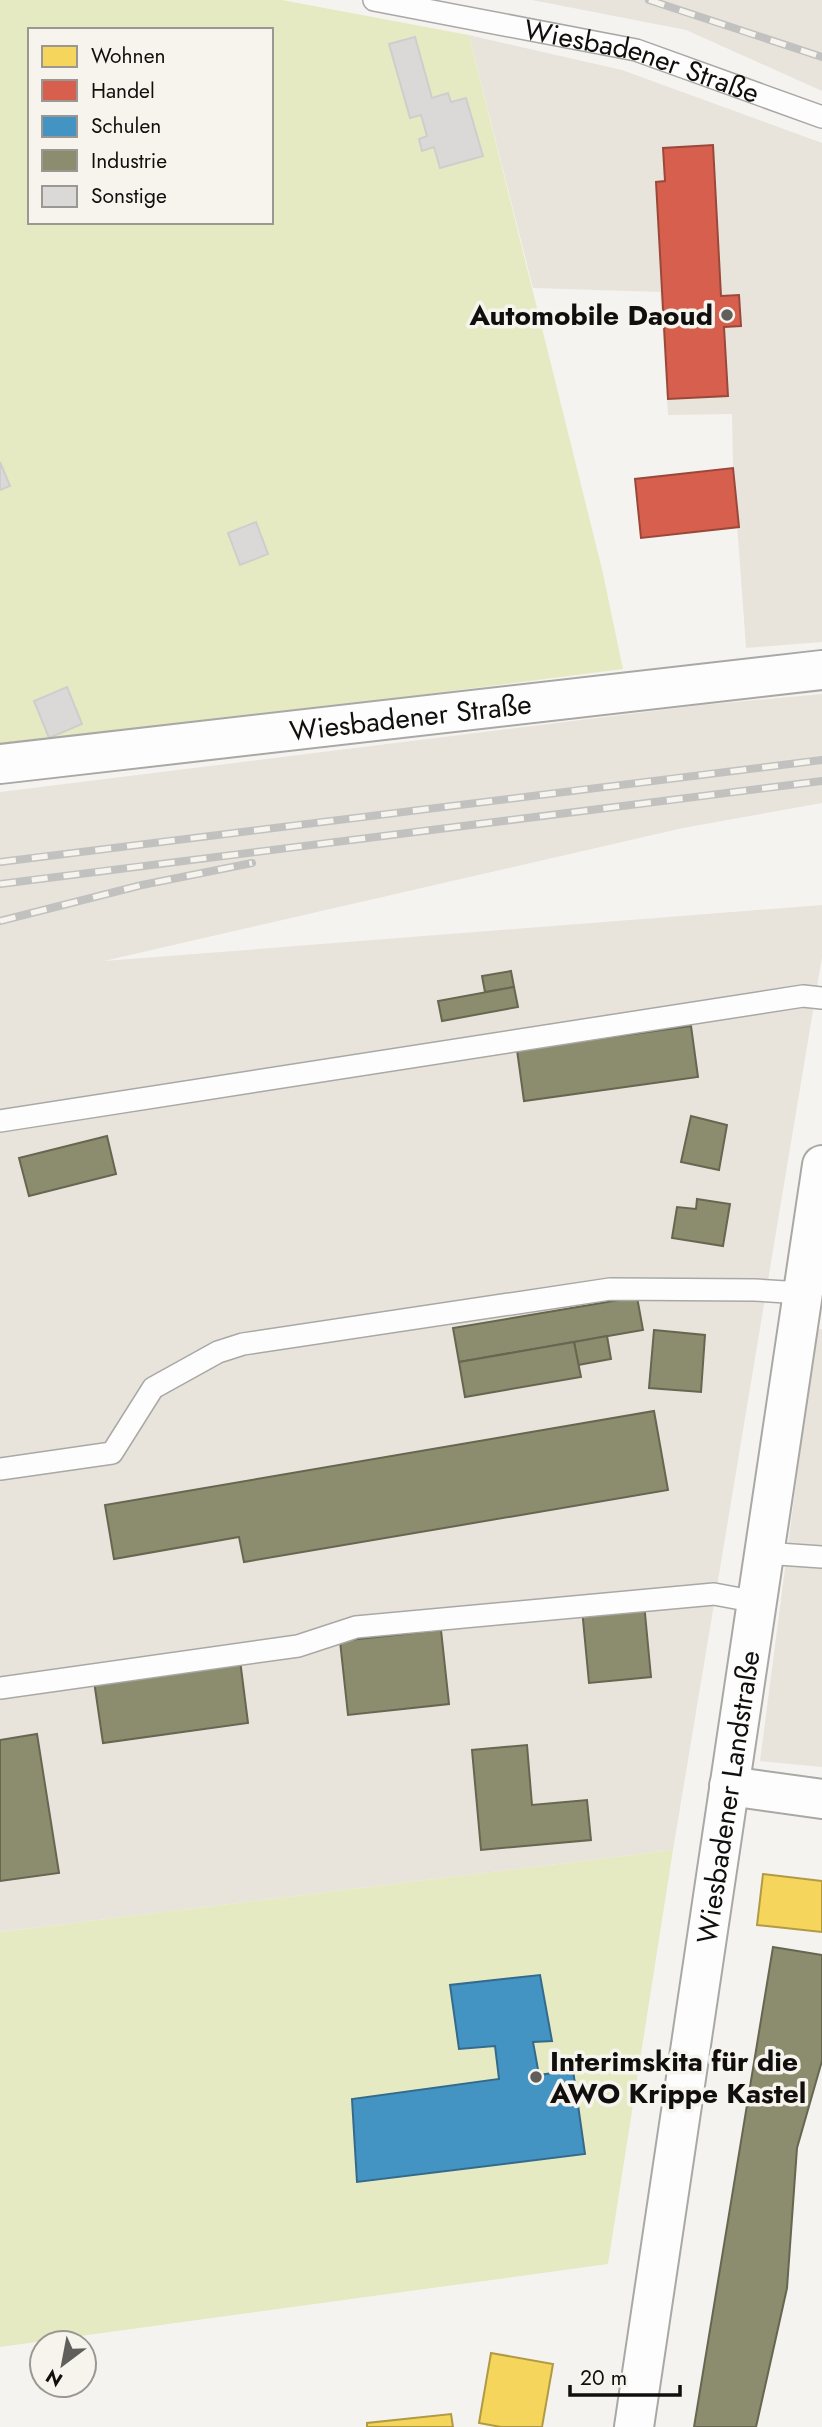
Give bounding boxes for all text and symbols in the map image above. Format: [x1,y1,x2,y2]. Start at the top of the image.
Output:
street label: Wiesbadener Straße [521,9,765,114]
legend [28,28,273,224]
text: Wohnen [91,41,165,71]
text: Handel [91,76,155,106]
text: Schulen [91,111,161,141]
text: Industrie [91,146,167,176]
text: Sonstige [91,181,167,211]
place label: Automobile Daoud [468,295,713,336]
marker: Automobile Daoud [719,307,735,323]
street label: Wiesbadener Straße [287,683,533,752]
street label: Wiesbadener Landstraße [686,1648,770,1946]
place label: Interimskita für die AWO Krippe Kastel [549,2041,806,2114]
marker: Interimskita für die AWO Krippe Kastel [528,2069,544,2085]
north arrow [28,2329,98,2399]
scale bar [570,2354,680,2398]
text: N [41,2363,68,2393]
text: 20 m [580,2363,627,2393]

